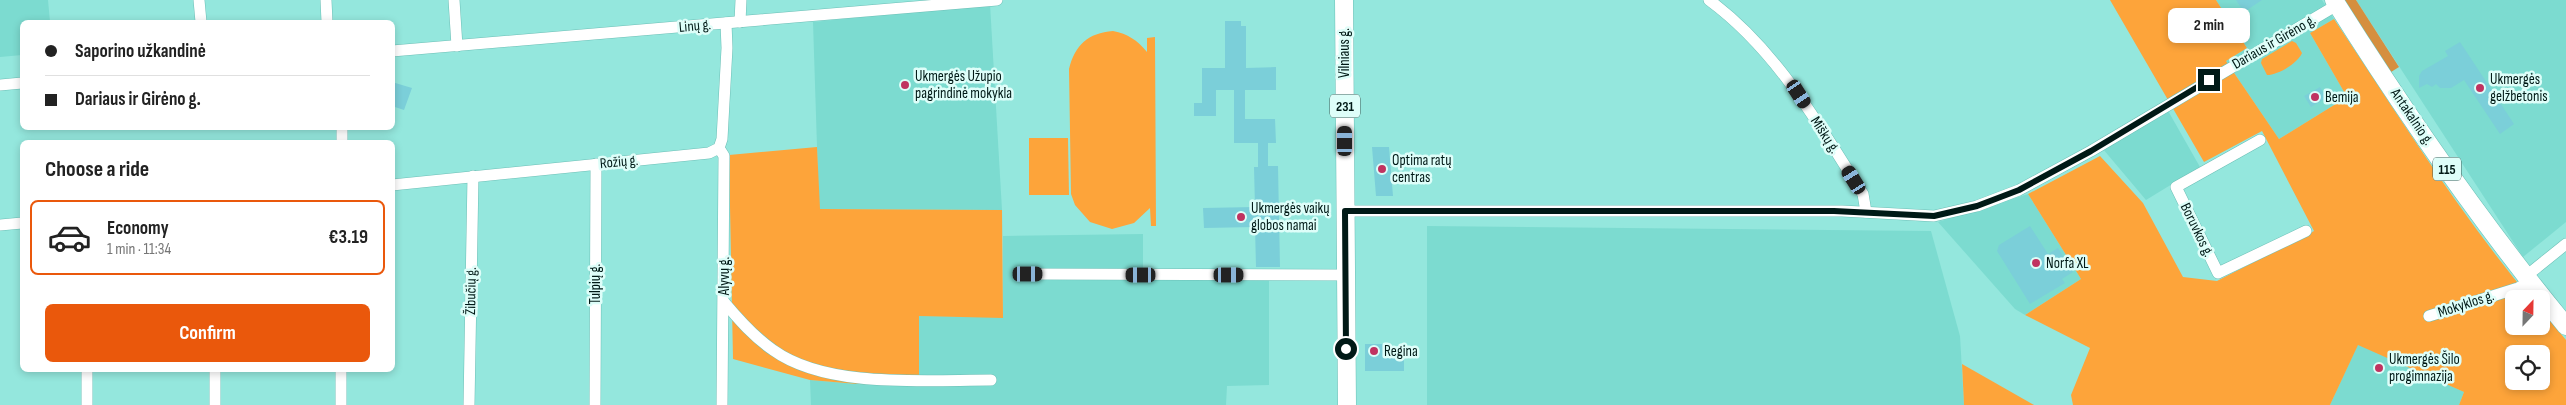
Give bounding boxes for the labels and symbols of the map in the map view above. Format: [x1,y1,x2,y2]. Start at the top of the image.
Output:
callout: 2 min [2168,8,2250,42]
street label: Dariaus ir Girėno g. [2229,10,2319,74]
street label: Linų g. [678,15,712,37]
street label: Vilniaus g. [1335,28,1354,78]
place label: Ukmergės Užupio pagrindinė mokykla [915,67,1012,103]
route end [2198,69,2220,91]
place label: Ukmergės gelžbetonis [2490,70,2548,106]
car [1784,77,1813,111]
marker: Ukmergės Užupio pagrindinė mokykla [899,79,911,91]
marker: Ukmergės gelžbetonis [2474,82,2486,94]
street label: Antakalnio g. [2386,84,2438,149]
place label: Bemija [2325,88,2359,107]
marker: Bemija [2309,91,2321,103]
road number: 231 [1330,94,1360,118]
street label: Miškų g. [1806,113,1844,157]
car [1337,126,1352,156]
street label: Rožių g. [599,151,639,173]
place label: Optima ratų centras [1392,151,1451,187]
road number: 115 [2433,157,2461,180]
marker: Optima ratų centras [1376,163,1388,175]
car [1839,163,1868,197]
place label: Ukmergės vaikų globos namai [1251,199,1330,235]
street label: Boruvkos g. [2176,200,2218,260]
marker: Ukmergės vaikų globos namai [1235,211,1247,223]
place label: Norfa XL [2046,254,2089,273]
street label: Alyvų g. [715,257,734,296]
marker: Norfa XL [2030,257,2042,269]
street label: Tulpių g. [586,264,605,304]
street label: Žibučių g. [461,267,481,315]
car [1013,267,1043,282]
car [1126,268,1156,283]
car [1214,268,1244,283]
street label: Mokyklos g. [2435,286,2497,322]
north arrow [2505,290,2550,335]
route start [1335,338,1357,360]
place label: Regina [1384,342,1418,361]
marker: Regina [1368,345,1380,357]
place label: Ukmergės Šilo progimnazija [2389,350,2460,386]
marker: Ukmergės Šilo progimnazija [2373,362,2385,374]

